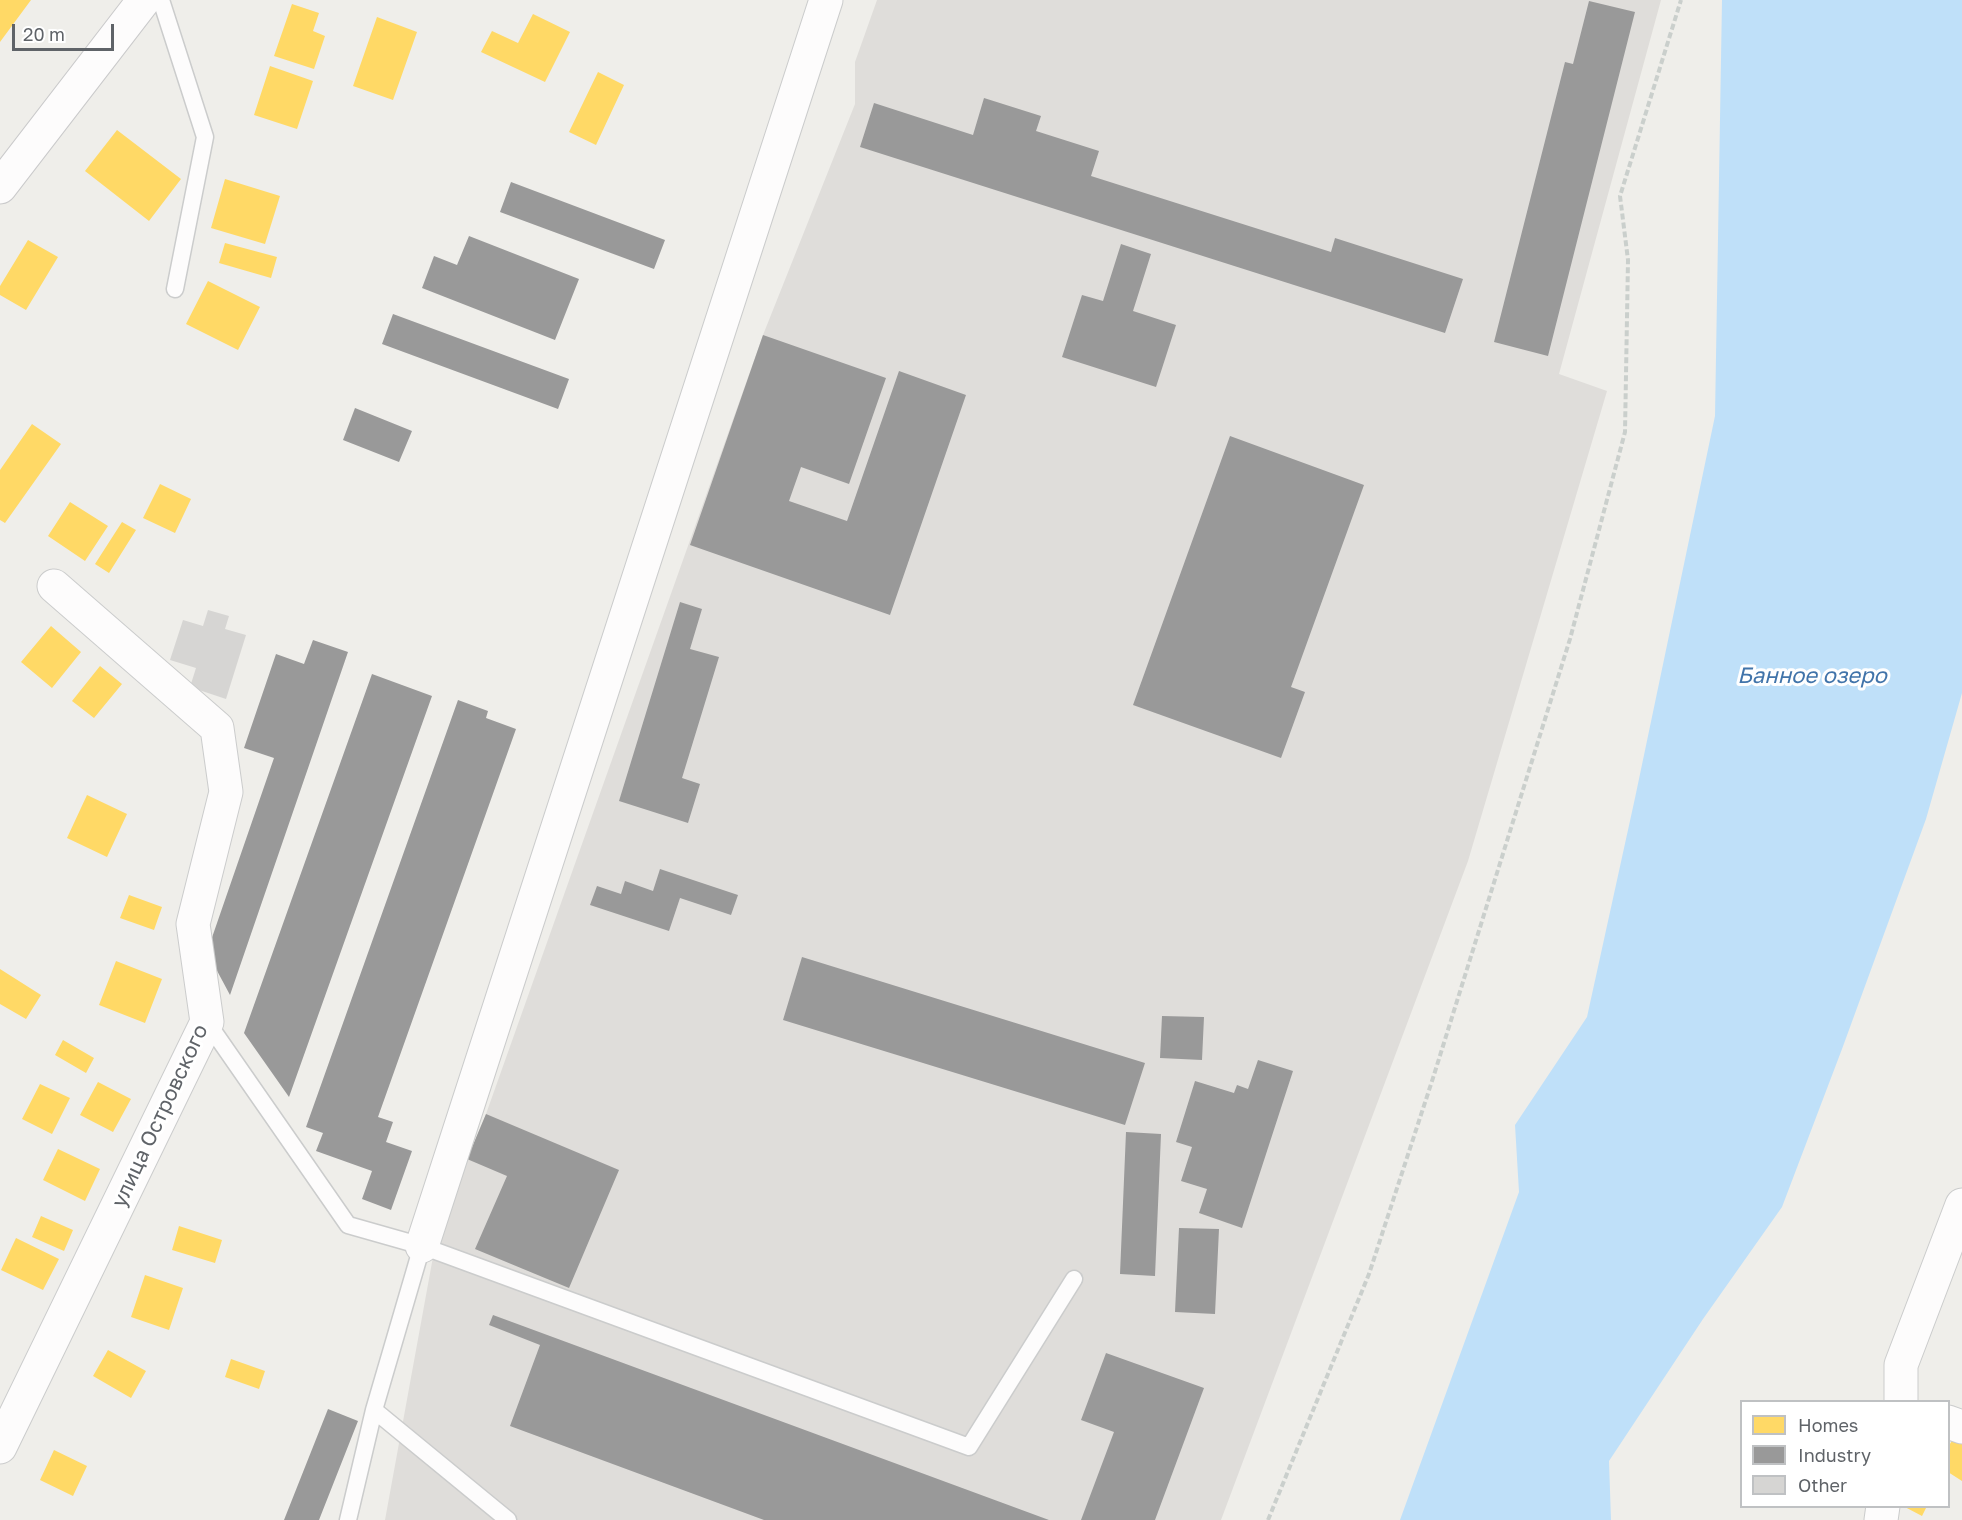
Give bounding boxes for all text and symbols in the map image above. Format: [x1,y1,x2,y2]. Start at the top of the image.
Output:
scale bar [15,12,117,50]
text: 20 m [23,23,65,45]
water label: Банное озеро [1737,663,1887,689]
street label: улица Островского [106,1020,214,1212]
legend [1740,1400,1950,1508]
text: Homes [1798,1414,1858,1436]
text: Industry [1798,1444,1871,1466]
text: Other [1798,1474,1847,1496]

